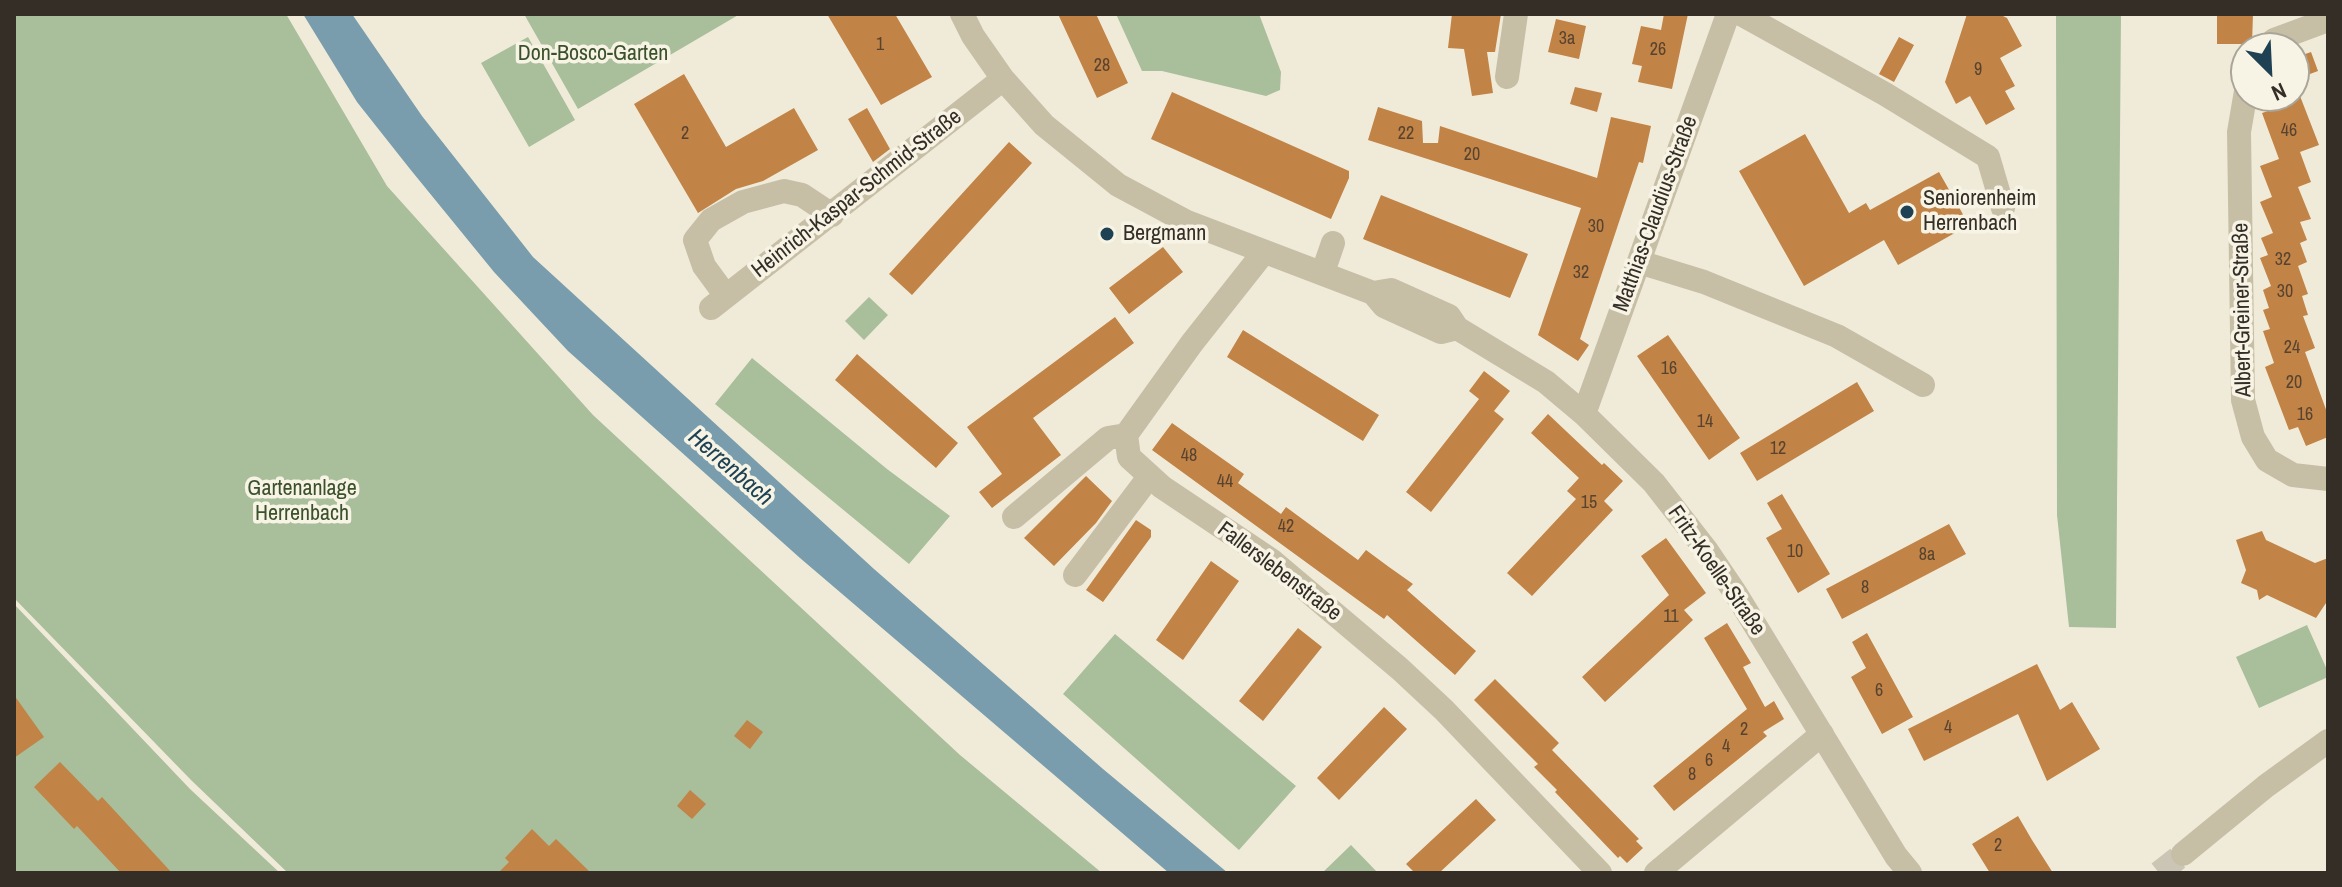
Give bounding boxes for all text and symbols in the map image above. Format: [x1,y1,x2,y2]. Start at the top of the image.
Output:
house number: 3a [1559,28,1575,50]
north arrow [2230,32,2310,112]
house number: 1 [876,34,884,56]
house number: 26 [1650,39,1666,61]
park label: Don-Bosco-Garten [518,41,668,67]
house number: 28 [1094,55,1110,77]
house number: 9 [1974,59,1982,81]
text: N [2267,76,2291,108]
street label: Heinrich-Kaspar-Schmid-Straße [747,104,967,284]
street label: Matthias-Claudius-Straße [1608,112,1704,316]
house number: 46 [2281,120,2297,142]
house number: 2 [681,123,689,145]
house number: 22 [1398,123,1414,145]
house number: 20 [1464,144,1480,166]
place label: Seniorenheim Herrenbach [1923,186,2036,238]
marker: Seniorenheim Herrenbach [1898,203,1916,221]
house number: 30 [1588,216,1604,238]
place label: Bergmann [1123,221,1206,247]
street label: Albert-Greiner-Straße [2228,223,2258,397]
marker: Bergmann [1098,225,1116,243]
house number: 32 [2275,249,2291,271]
house number: 32 [1573,262,1589,284]
house number: 30 [2277,281,2293,303]
house number: 24 [2284,337,2300,359]
house number: 16 [1661,358,1677,380]
house number: 20 [2286,372,2302,394]
house number: 16 [2297,404,2313,426]
house number: 14 [1697,411,1713,433]
water label: Herrenbach [682,423,778,513]
house number: 12 [1770,438,1786,460]
house number: 48 [1181,445,1197,467]
house number: 44 [1217,471,1233,493]
park label: Gartenanlage Herrenbach [247,476,357,528]
house number: 15 [1581,492,1597,514]
street label: Fritz-Koelle-Straße [1661,501,1771,641]
house number: 42 [1278,516,1294,538]
street label: Fallerslebenstraße [1212,517,1346,627]
house number: 10 [1787,541,1803,563]
house number: 8a [1919,544,1935,566]
house number: 8 [1861,577,1869,599]
house number: 11 [1663,606,1679,628]
house number: 6 [1875,680,1883,702]
house number: 4 [1944,717,1952,739]
house number: 2 [1740,719,1748,741]
house number: 4 [1722,736,1730,758]
house number: 6 [1705,750,1713,772]
house number: 8 [1688,764,1696,786]
house number: 2 [1994,835,2002,857]

